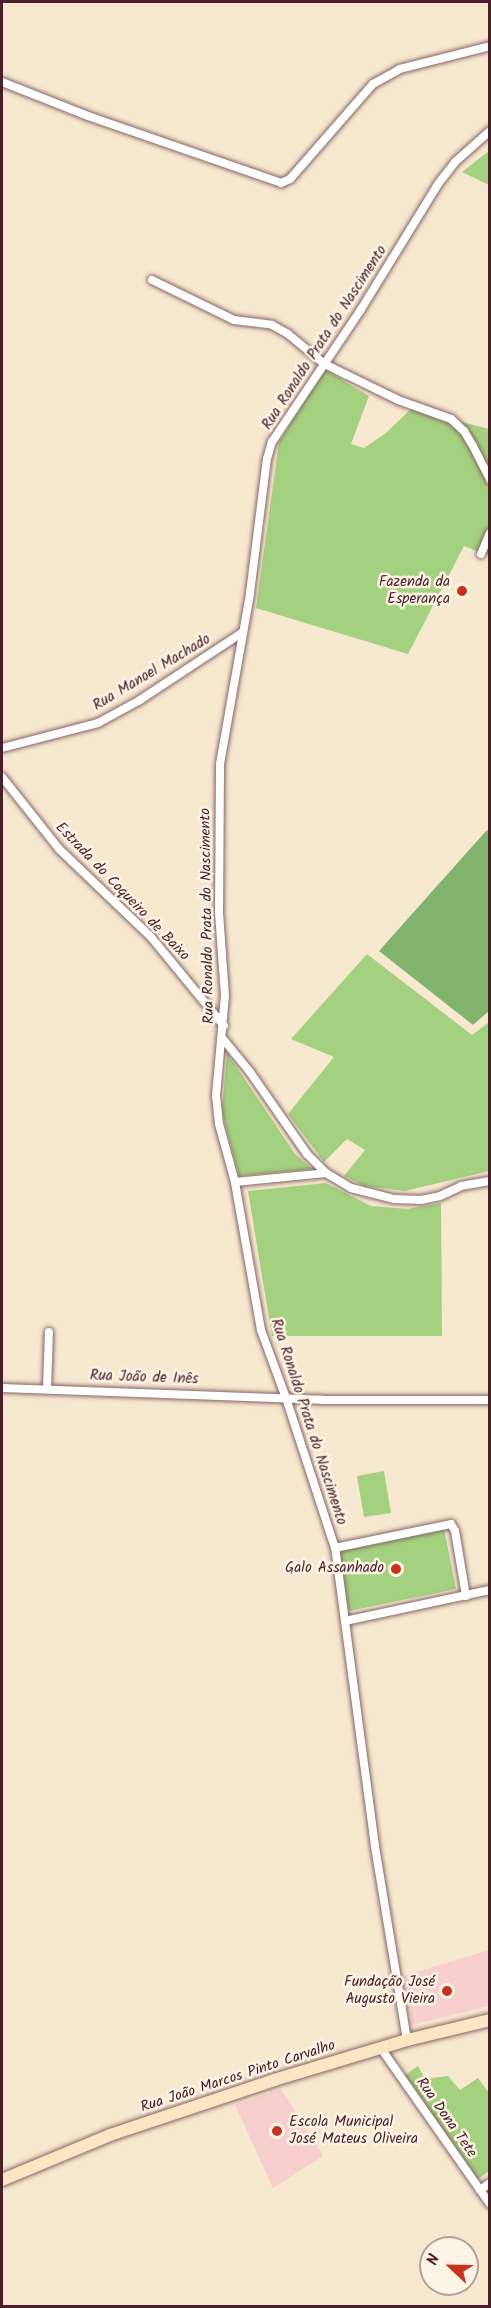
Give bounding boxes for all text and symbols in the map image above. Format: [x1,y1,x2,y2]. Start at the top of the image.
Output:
street label: Rua Ronaldo Prata do Nascimento [259,243,391,433]
place label: Fazenda da Esperança [379,573,450,608]
marker: Fazenda da Esperança [455,584,469,598]
street label: Rua Manoel Machado [90,631,214,715]
street label: Rua Ronaldo Prata do Nascimento [197,808,219,1024]
street label: Estrada do Coqueiro de Baixo [51,819,193,965]
street label: Rua Ronaldo Prata do Nascimento [266,1317,350,1527]
street label: Rua João de Inês [89,1367,199,1389]
place label: Galo Assanhado [285,1560,384,1578]
marker: Galo Assanhado [389,1562,403,1576]
place label: Fundação José Augusto Vieira [344,1973,435,2008]
marker: Fundação José Augusto Vieira [440,1984,454,1998]
street label: Rua João Marcos Pinto Carvalho [138,2037,338,2117]
street label: Rua Dona Tete [412,2074,480,2162]
place label: Escola Municipal José Mateus Oliveira [289,2113,418,2148]
marker: Escola Municipal José Mateus Oliveira [270,2124,284,2138]
north arrow [419,2236,479,2296]
text: N [420,2250,447,2269]

